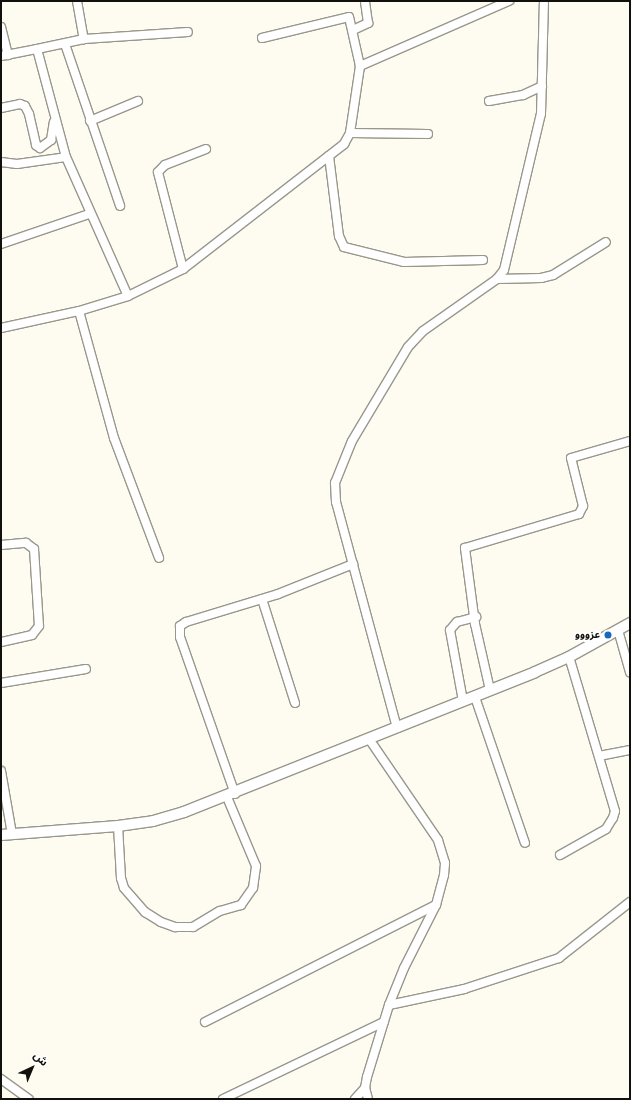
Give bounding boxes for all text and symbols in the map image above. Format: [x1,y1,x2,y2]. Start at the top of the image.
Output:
place label: عزووو [575,629,600,641]
marker: عزووو [603,630,613,640]
north arrow [12,1048,52,1088]
text: ش [31,1049,51,1069]

